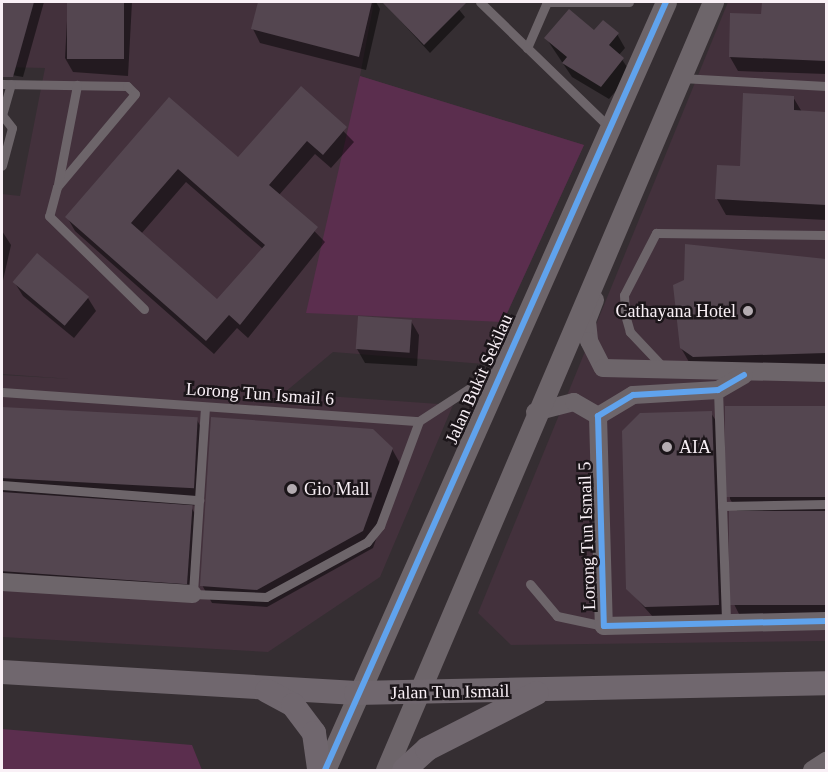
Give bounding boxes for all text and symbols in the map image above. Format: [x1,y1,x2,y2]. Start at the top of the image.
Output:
place label: Cathayana Hotel [616,300,736,322]
marker: Cathayana Hotel [741,304,755,318]
street label: Jalan Bukit Sekilau [441,311,517,447]
street label: Lorong Tun Ismail 6 [185,378,335,410]
place label: AIA [679,436,711,458]
marker: AIA [660,440,674,454]
street label: Lorong Tun Ismail 5 [574,461,600,611]
place label: Gio Mall [304,478,369,500]
marker: Gio Mall [285,482,299,496]
street label: Jalan Tun Ismail [390,680,510,704]

